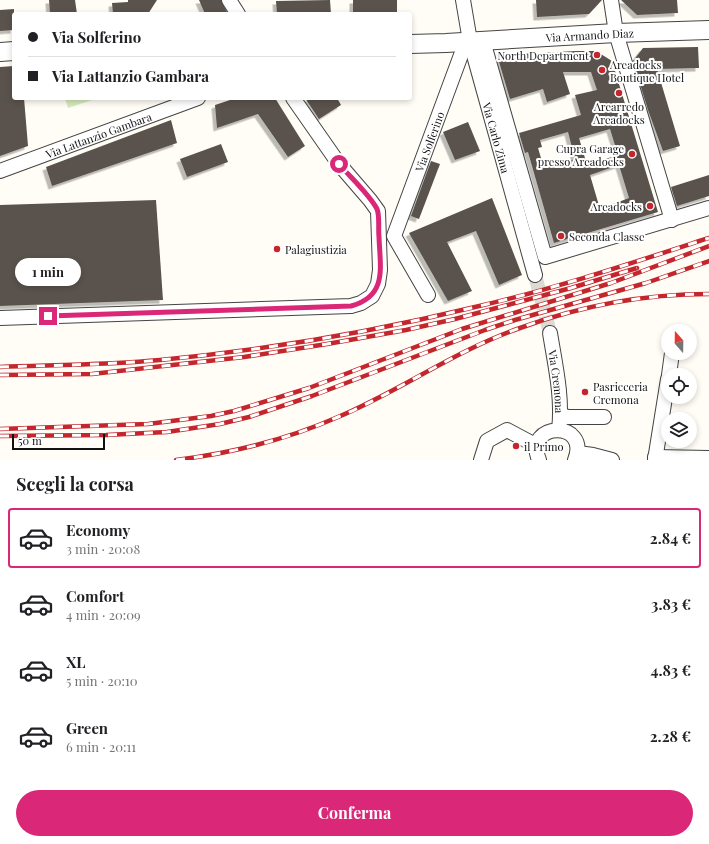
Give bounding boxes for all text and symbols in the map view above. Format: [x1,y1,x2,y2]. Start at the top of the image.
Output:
street label: Via Armando Diaz [544,25,634,45]
text: Via Solferino [52,27,141,47]
place label: North Department [497,48,589,63]
marker: North Department [592,50,602,60]
place label: Areadocks Boutique Hotel [609,57,684,85]
marker: Areadocks Boutique Hotel [597,65,607,75]
text: Via Lattanzio Gambara [52,66,209,86]
marker: Arearredo Areadocks [614,88,624,98]
place label: Arearredo Areadocks [592,99,645,127]
street label: Via Carlo Zima [480,100,514,175]
street label: Via Lattanzio Gambara [43,108,154,161]
street label: Via Solferino [411,109,447,174]
place label: Cupra Garage presso Areadocks [538,141,624,169]
marker: Cupra Garage presso Areadocks [627,149,637,159]
route start [330,155,348,173]
place label: Areadocks [590,199,642,214]
marker: Areadocks [645,201,655,211]
place label: Seconda Classe [569,229,645,244]
marker: Seconda Classe [556,231,566,241]
place label: Palagiustizia [285,242,347,257]
marker: Palagiustizia [272,244,282,254]
callout: 1 min [15,258,81,286]
text: 1 min [32,263,64,280]
route end [39,307,57,325]
north arrow [661,324,697,360]
map controls [661,324,697,448]
street label: Via Cremona [545,348,568,414]
button: locate [661,368,697,404]
place label: Pasricceria Cremona [593,379,648,407]
marker: Pasricceria Cremona [580,387,590,397]
button: layers [661,412,697,448]
scale bar [12,432,105,451]
text: 50 m [18,433,42,448]
place label: il Primo [524,439,563,454]
marker: il Primo [511,441,521,451]
text: Scegli la corsa [16,472,134,496]
icon: car [18,520,54,556]
text: Economy [66,520,130,540]
text: 2.84 € [650,528,691,548]
text: 3 min · 20:08 [66,540,140,557]
icon: car [18,586,54,622]
text: Comfort [66,586,124,606]
text: 3.83 € [651,594,691,614]
text: 4 min · 20:09 [66,606,141,623]
icon: car [18,652,54,688]
text: XL [66,652,86,672]
text: 4.83 € [650,660,691,680]
text: 5 min · 20:10 [66,672,138,689]
icon: car [18,718,54,754]
text: Green [66,718,108,738]
text: 2.28 € [650,726,691,746]
text: 6 min · 20:11 [66,738,136,755]
button: Conferma [16,790,693,836]

